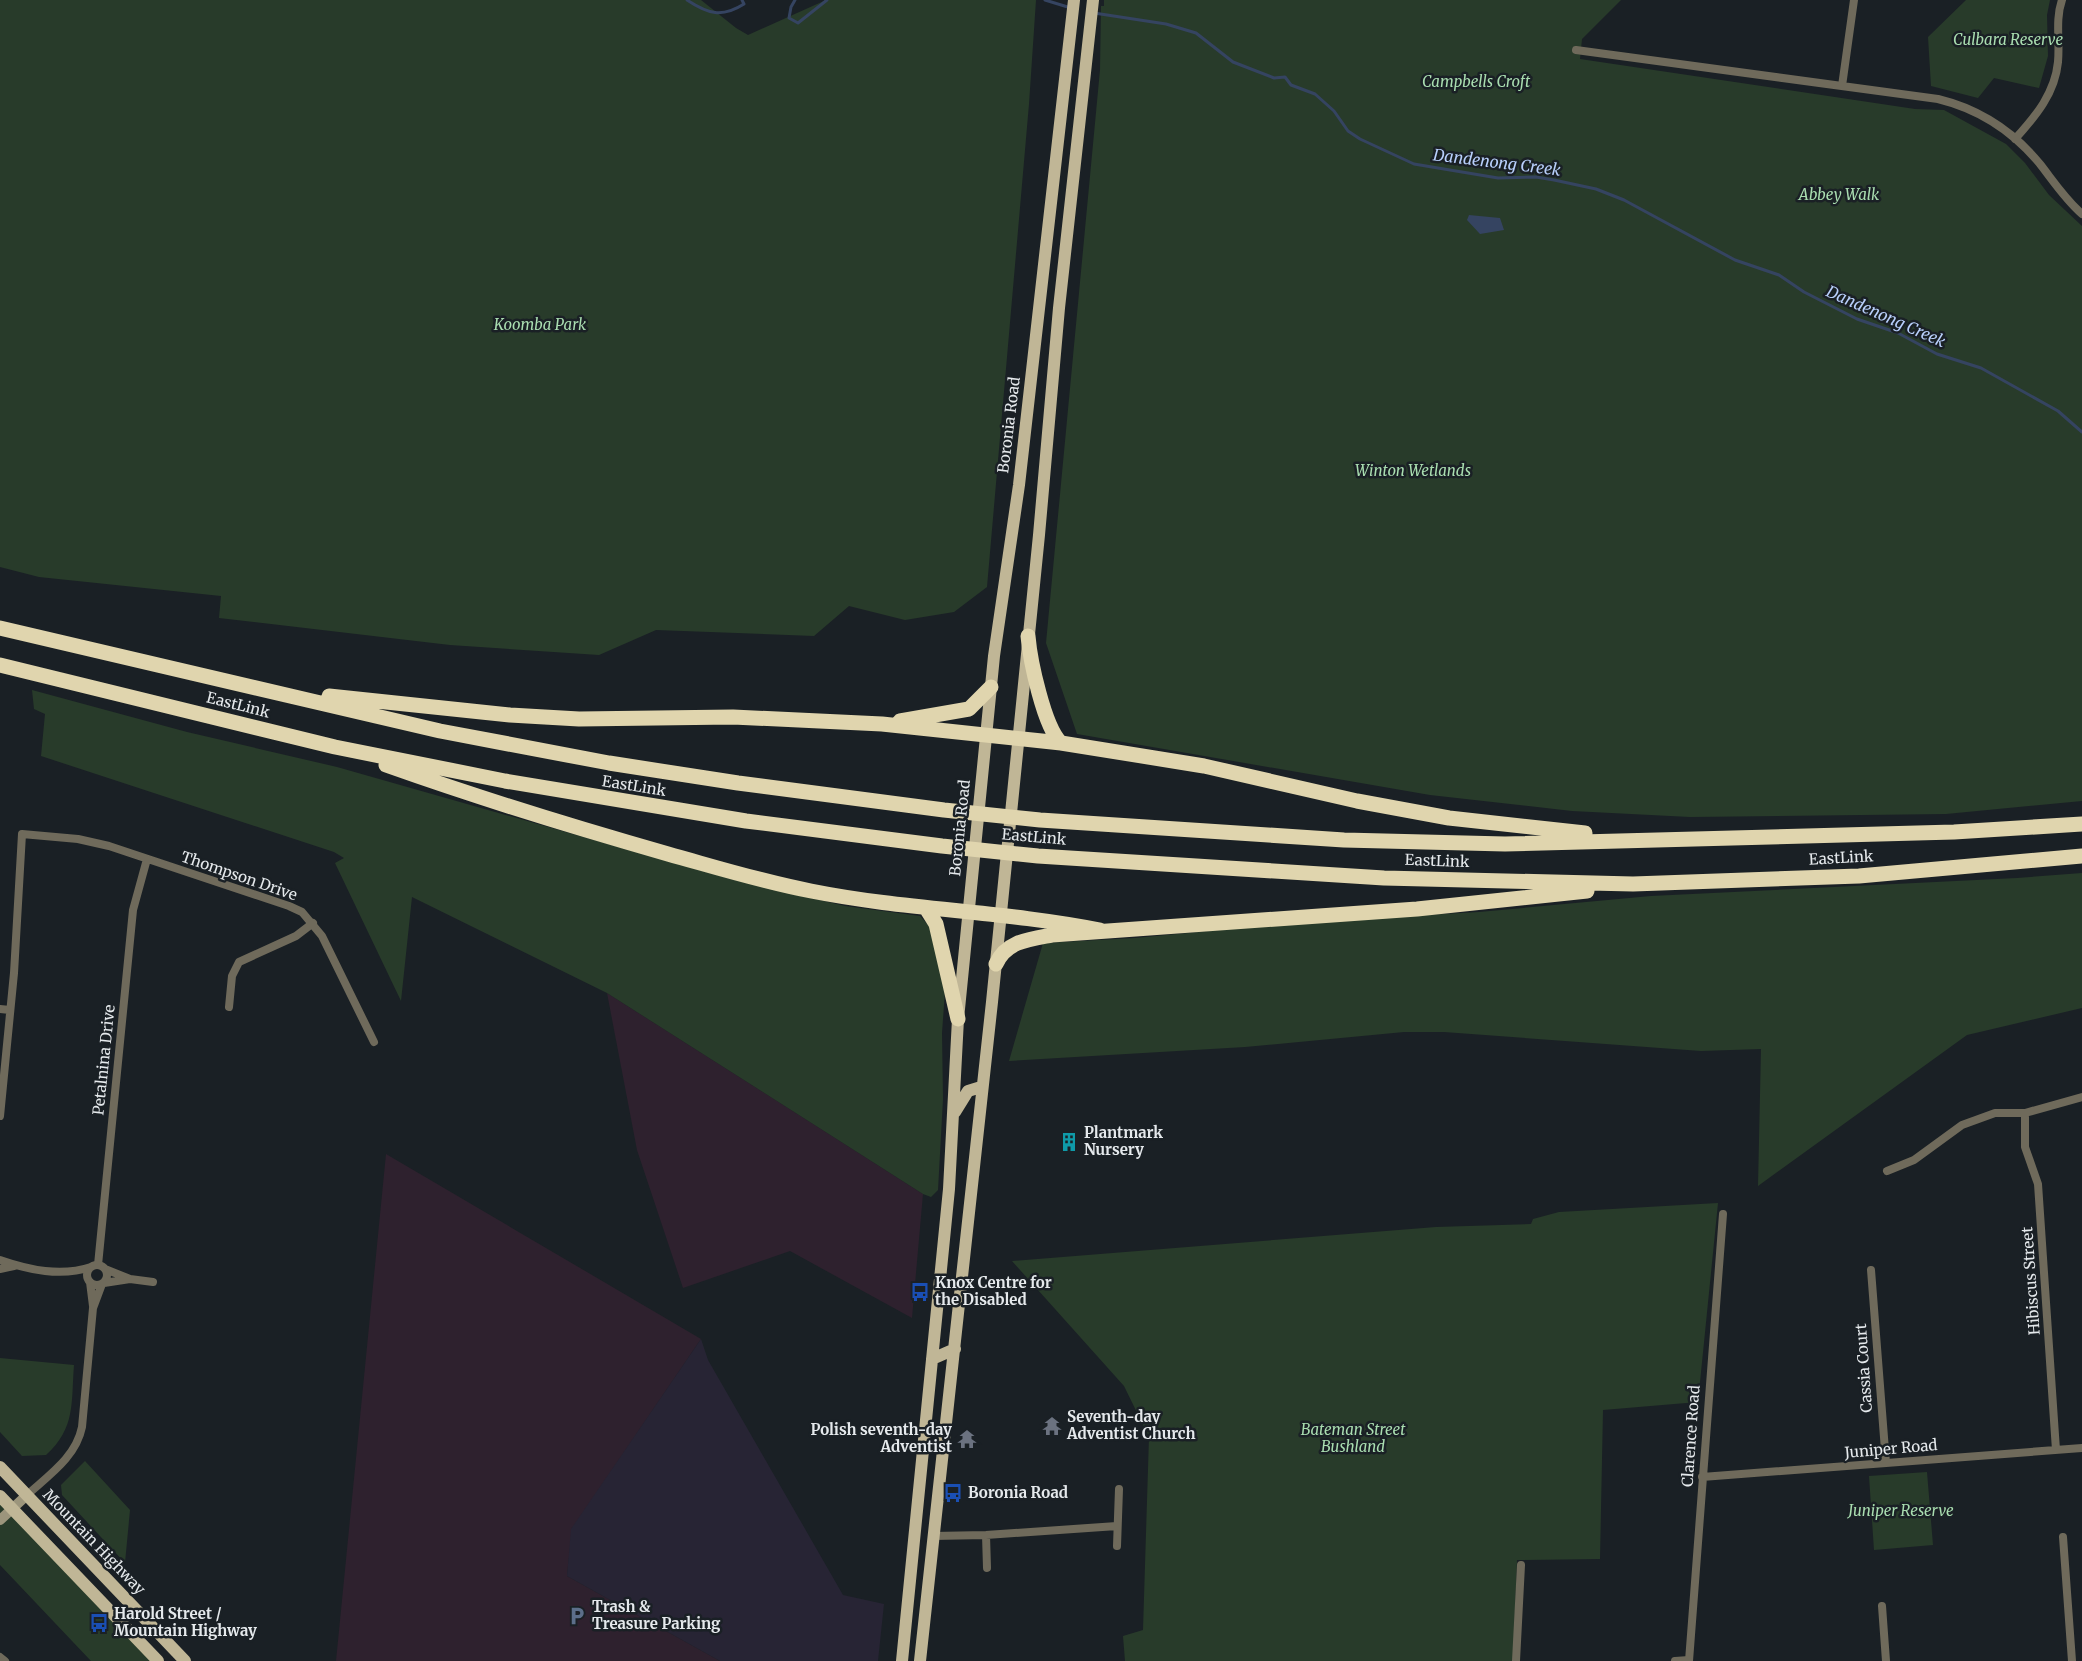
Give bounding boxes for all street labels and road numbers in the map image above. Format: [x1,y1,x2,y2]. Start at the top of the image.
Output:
street label: Boronia Road [993,376,1024,474]
street label: EastLink [204,687,272,722]
street label: EastLink [601,771,668,800]
street label: Boronia Road [945,779,974,877]
street label: EastLink [1001,824,1068,849]
street label: EastLink [1808,846,1874,869]
street label: Thompson Drive [179,847,300,904]
street label: EastLink [1404,850,1470,871]
street label: Petalnina Drive [88,1003,119,1116]
street label: Hibiscus Street [2017,1226,2044,1336]
street label: Cassia Court [1851,1323,1876,1413]
street label: Clarence Road [1677,1384,1704,1487]
street label: Juniper Road [1843,1435,1938,1462]
street label: Mountain Highway [39,1485,150,1599]

